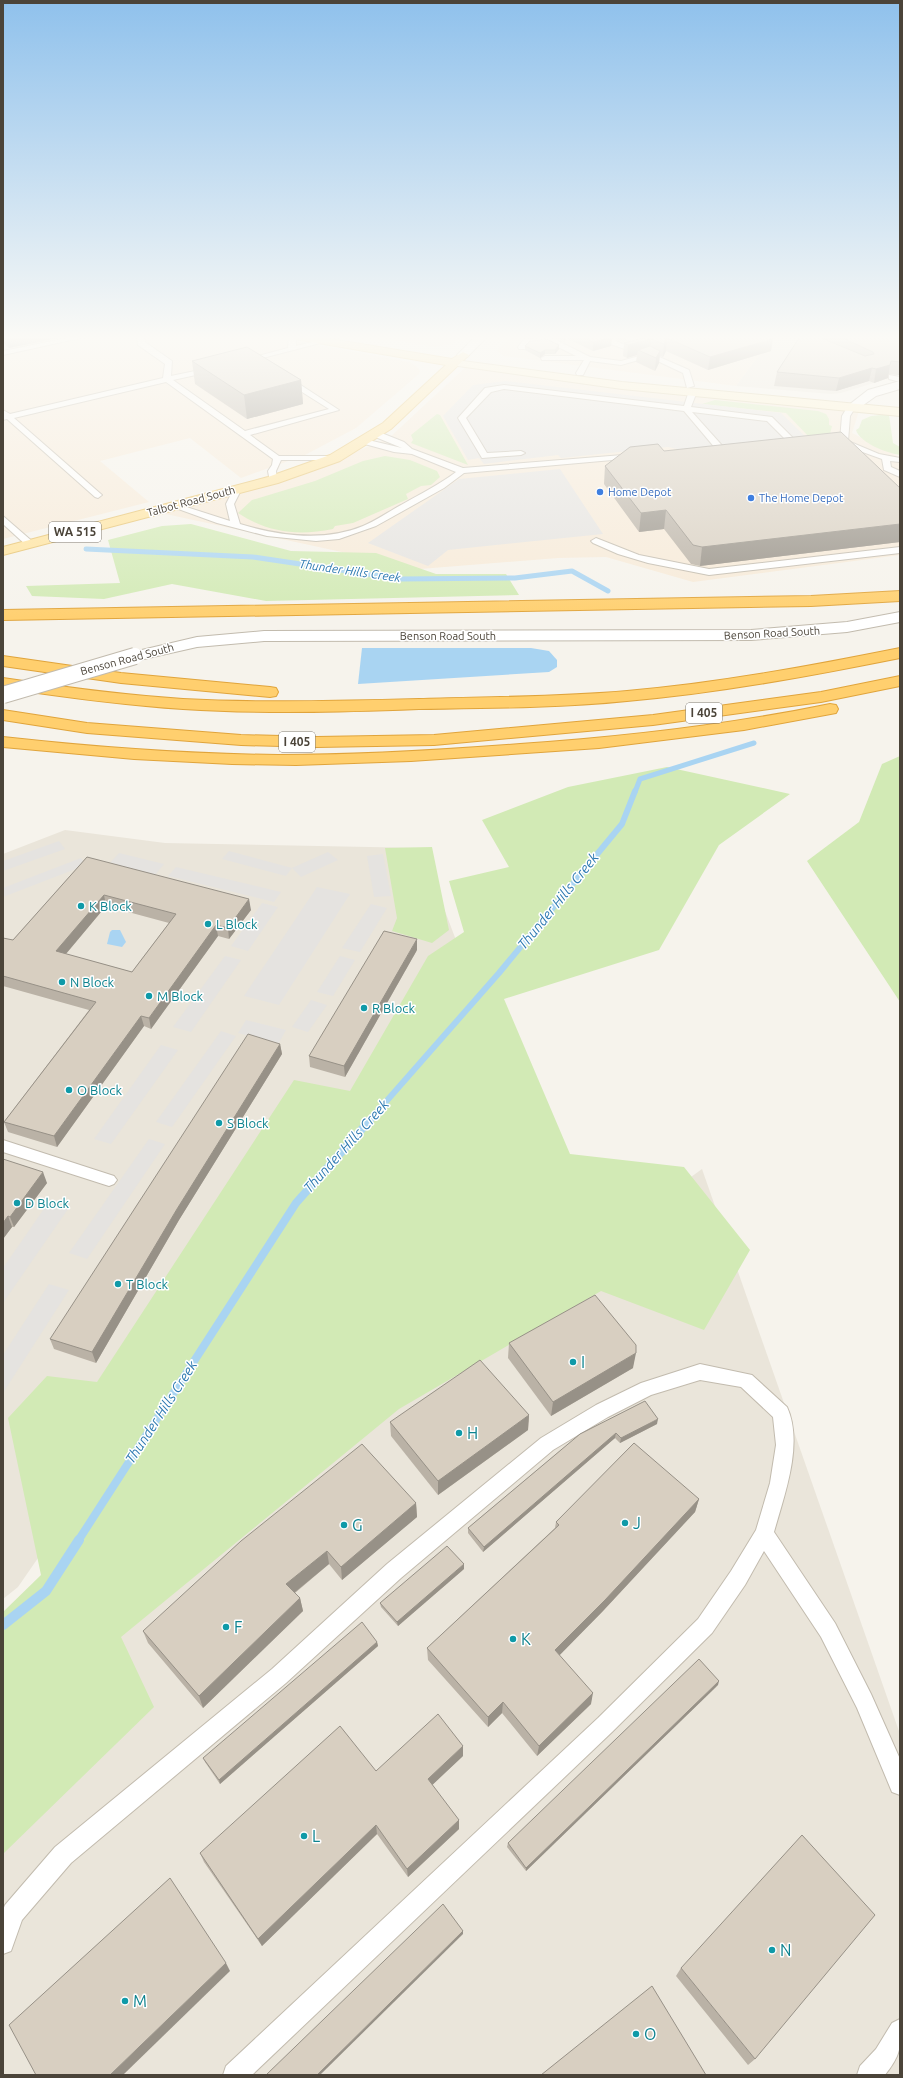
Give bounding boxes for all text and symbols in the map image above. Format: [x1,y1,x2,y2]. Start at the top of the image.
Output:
street label: Talbot Road South [146,483,236,519]
place label: Home Depot [608,486,672,498]
marker: Home Depot [595,487,605,497]
place label: The Home Depot [759,492,844,504]
marker: The Home Depot [746,493,756,503]
road number: WA 515 [49,522,101,542]
water label: Thunder Hills Creek [298,557,403,584]
street label: Benson Road South [724,624,820,642]
street label: Benson Road South [400,630,496,642]
street label: Benson Road South [79,641,175,677]
road number: I 405 [686,703,722,723]
road number: I 405 [279,732,315,752]
water label: Thunder Hills Creek [514,849,602,952]
place label: K Block [89,899,132,913]
marker: K Block [76,901,86,911]
place label: L Block [216,917,258,931]
marker: L Block [203,919,213,929]
place label: N Block [70,975,115,989]
marker: N Block [57,977,67,987]
place label: M Block [157,989,204,1003]
marker: M Block [144,991,154,1001]
place label: R Block [372,1001,415,1015]
marker: R Block [359,1003,369,1013]
place label: O Block [77,1083,122,1097]
marker: O Block [64,1085,74,1095]
water label: Thunder Hills Creek [300,1096,392,1196]
place label: S Block [227,1116,269,1130]
marker: S Block [214,1118,224,1128]
place label: D Block [25,1196,69,1210]
marker: D Block [12,1198,22,1208]
place label: T Block [126,1277,169,1291]
marker: T Block [113,1279,123,1289]
place label: I [581,1353,585,1371]
water label: Thunder Hills Creek [122,1357,201,1466]
marker: I [568,1357,578,1367]
place label: H [467,1424,478,1442]
marker: H [454,1428,464,1438]
place label: J [633,1514,641,1532]
place label: G [352,1516,363,1534]
marker: J [620,1518,630,1528]
marker: G [339,1520,349,1530]
place label: F [234,1618,242,1636]
marker: F [221,1622,231,1632]
place label: K [521,1630,531,1648]
marker: K [508,1634,518,1644]
place label: L [312,1827,320,1845]
marker: L [299,1831,309,1841]
place label: N [780,1941,791,1959]
marker: N [767,1945,777,1955]
place label: M [133,1992,147,2010]
marker: M [120,1996,130,2006]
place label: O [644,2025,656,2043]
marker: O [631,2029,641,2039]

